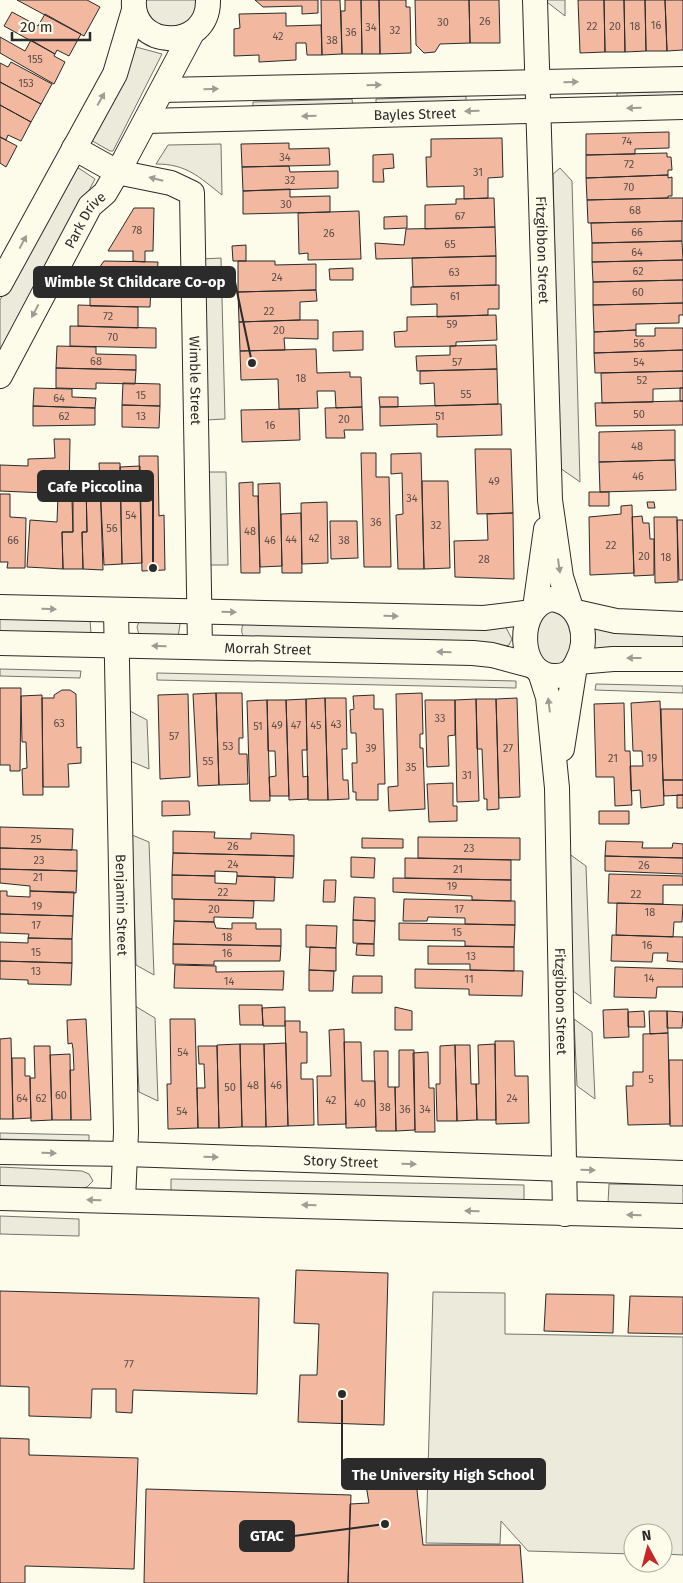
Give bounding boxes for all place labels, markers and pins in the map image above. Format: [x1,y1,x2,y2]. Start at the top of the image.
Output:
callout: Wimble St Childcare Co-op [34,267,235,297]
callout: Cafe Piccolina [38,471,153,501]
callout: The University High School [342,1459,545,1489]
callout: GTAC [240,1521,294,1551]

